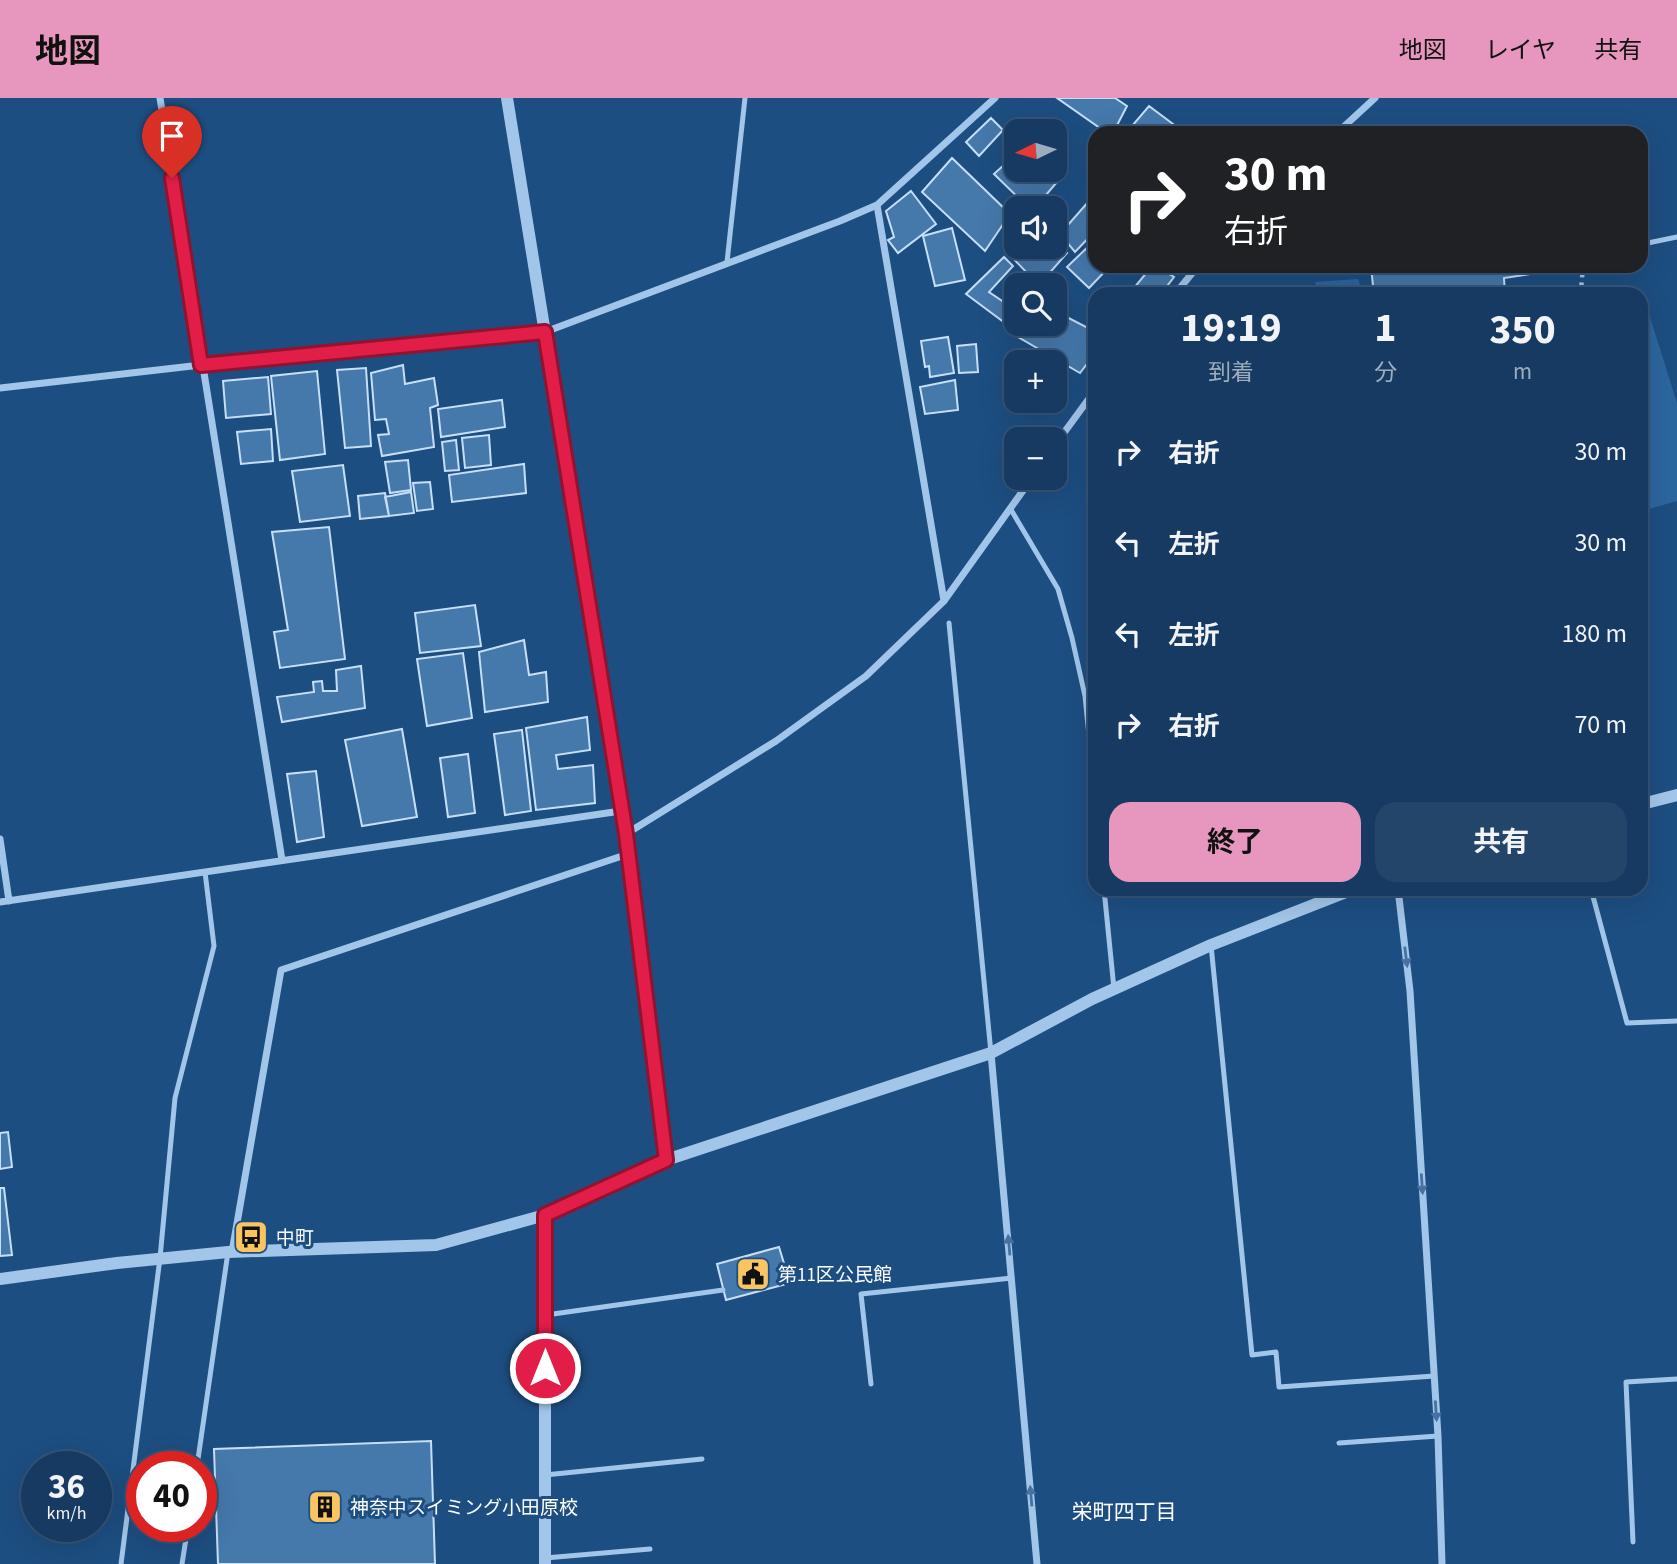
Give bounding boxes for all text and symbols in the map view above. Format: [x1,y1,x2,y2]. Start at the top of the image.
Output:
text: 地図 [35,28,101,75]
text: 地図 [1399,33,1447,68]
text: レイヤ [1485,33,1556,68]
text: 共有 [1594,33,1642,68]
pin [142,106,202,178]
icon: arrive [153,117,191,155]
north arrow [1004,119,1068,182]
map controls [1004,119,1067,490]
text: 30 m [1224,140,1328,210]
icon: right [1109,154,1200,245]
button: sound [1004,196,1067,259]
text: 右折 [1224,209,1288,255]
button: search [1004,273,1067,336]
text: 19:19 [1180,298,1282,358]
text: 1 [1374,298,1396,358]
text: 350 [1489,300,1556,360]
button: + [1004,350,1067,413]
text: m [1513,355,1532,388]
text: 到着 [1208,356,1254,389]
text: 分 [1374,356,1397,389]
button: − [1004,427,1067,490]
icon: right [1109,433,1147,471]
text: 30 m [1574,433,1627,470]
text: 右折 [1168,435,1220,472]
icon: left [1109,524,1147,562]
text: 30 m [1574,524,1627,561]
text: 左折 [1168,526,1220,563]
icon: left [1109,615,1147,653]
text: 180 m [1561,615,1627,652]
text: 左折 [1168,617,1220,654]
icon: right [1109,706,1147,744]
text: 70 m [1574,706,1627,743]
text: 右折 [1168,708,1220,745]
button: 終了 [1109,802,1361,882]
button: 共有 [1375,802,1627,882]
one-way arrow [1401,946,1412,968]
one-way arrow [1417,1173,1428,1195]
bus stop icon: 中町 [232,1218,270,1256]
place label: 中町 [276,1225,314,1252]
one-way arrow [1003,1234,1014,1256]
public building icon: 第11区公民館 [734,1255,772,1293]
place label: 第11区公民館 [778,1262,892,1289]
position arrow [508,1331,582,1405]
one-way arrow [1431,1400,1442,1422]
speed limit sign: 40 [126,1451,217,1542]
text: 36 [48,1462,85,1512]
one-way arrow [1025,1485,1036,1507]
building icon: 神奈中スイミング小田原校 [306,1488,344,1526]
place label: 神奈中スイミング小田原校 [350,1495,578,1522]
district label: 栄町四丁目 [1072,1497,1177,1527]
text: km/h [47,1501,86,1526]

